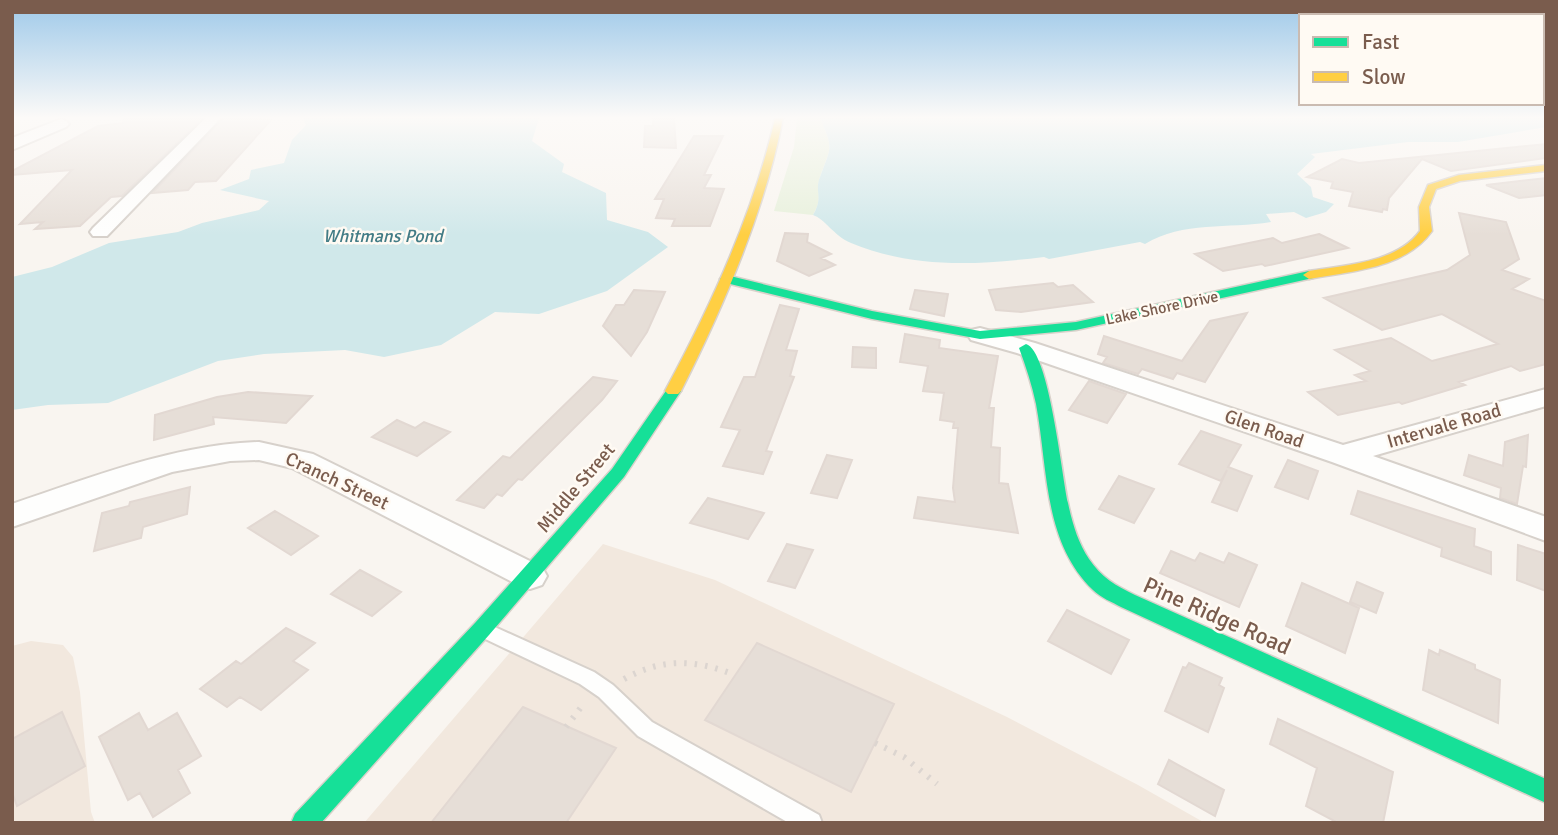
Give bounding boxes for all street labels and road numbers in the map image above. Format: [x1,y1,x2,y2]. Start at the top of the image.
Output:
street label: Lake Shore Drive [1104,286,1220,330]
street label: Intervale Road [1384,398,1504,454]
street label: Glen Road [1221,404,1307,454]
street label: Middle Street [532,438,621,538]
street label: Cranch Street [281,447,393,516]
street label: Pine Ridge Road [1139,571,1295,661]

